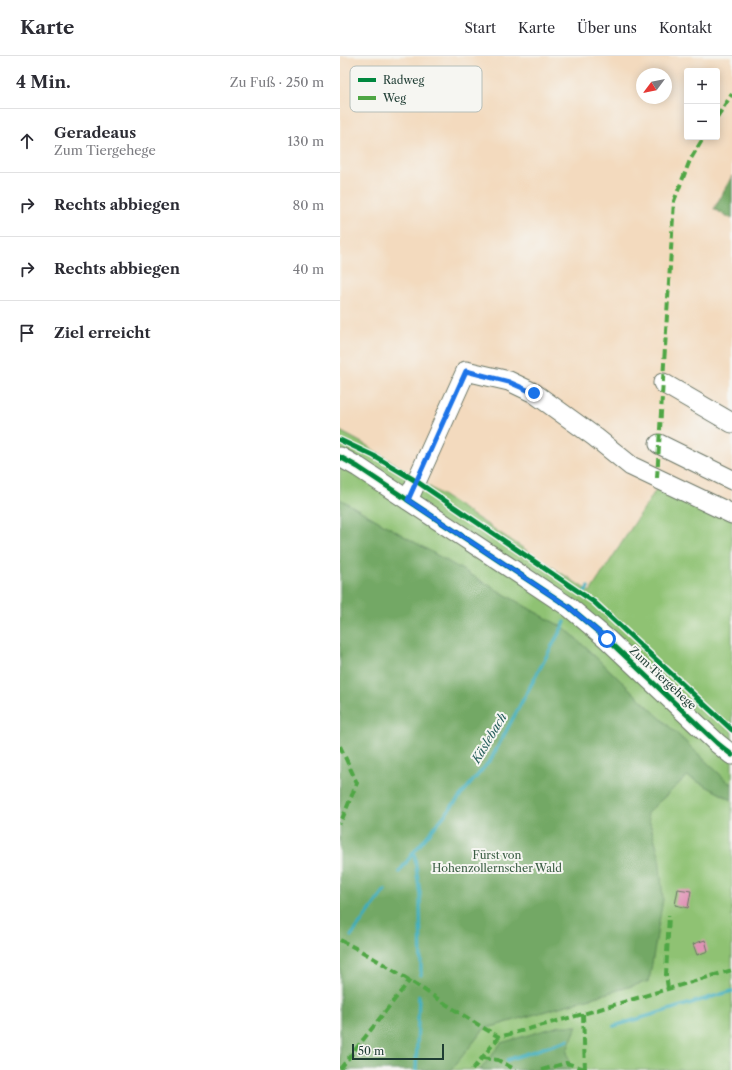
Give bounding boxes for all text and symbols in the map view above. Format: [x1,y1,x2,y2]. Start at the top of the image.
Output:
text: Karte [20,16,74,39]
text: Start [464,19,496,37]
text: Karte [518,19,555,37]
text: Über uns [577,19,637,37]
text: Kontakt [659,19,712,37]
legend [350,66,482,112]
north arrow [636,68,672,104]
map controls [684,68,720,140]
button: + [684,68,720,104]
text: 4 Min. [16,72,71,92]
text: Radweg [383,73,424,87]
text: Zu Fuß · 250 m [230,74,324,90]
text: Weg [382,91,406,105]
button: − [684,104,720,140]
text: Geradeaus [54,123,136,142]
icon: ahead [16,130,38,152]
text: 130 m [288,133,324,149]
text: Zum Tiergehege [54,142,156,158]
icon: right [16,194,38,216]
text: Rechts abbiegen [54,195,180,214]
text: 80 m [292,197,324,213]
icon: right [16,258,38,280]
text: Rechts abbiegen [54,259,180,278]
text: 40 m [293,261,324,277]
icon: arrive [16,322,38,344]
text: Ziel erreicht [54,323,150,342]
route end [525,384,543,402]
route start [598,630,616,648]
street label: Zum Tiergehege [627,644,699,712]
water label: Käslebach [468,710,510,767]
park label: Fürst von Hohenzollernscher Wald [432,848,562,875]
scale bar [352,1042,444,1061]
text: 50 m [358,1044,384,1058]

